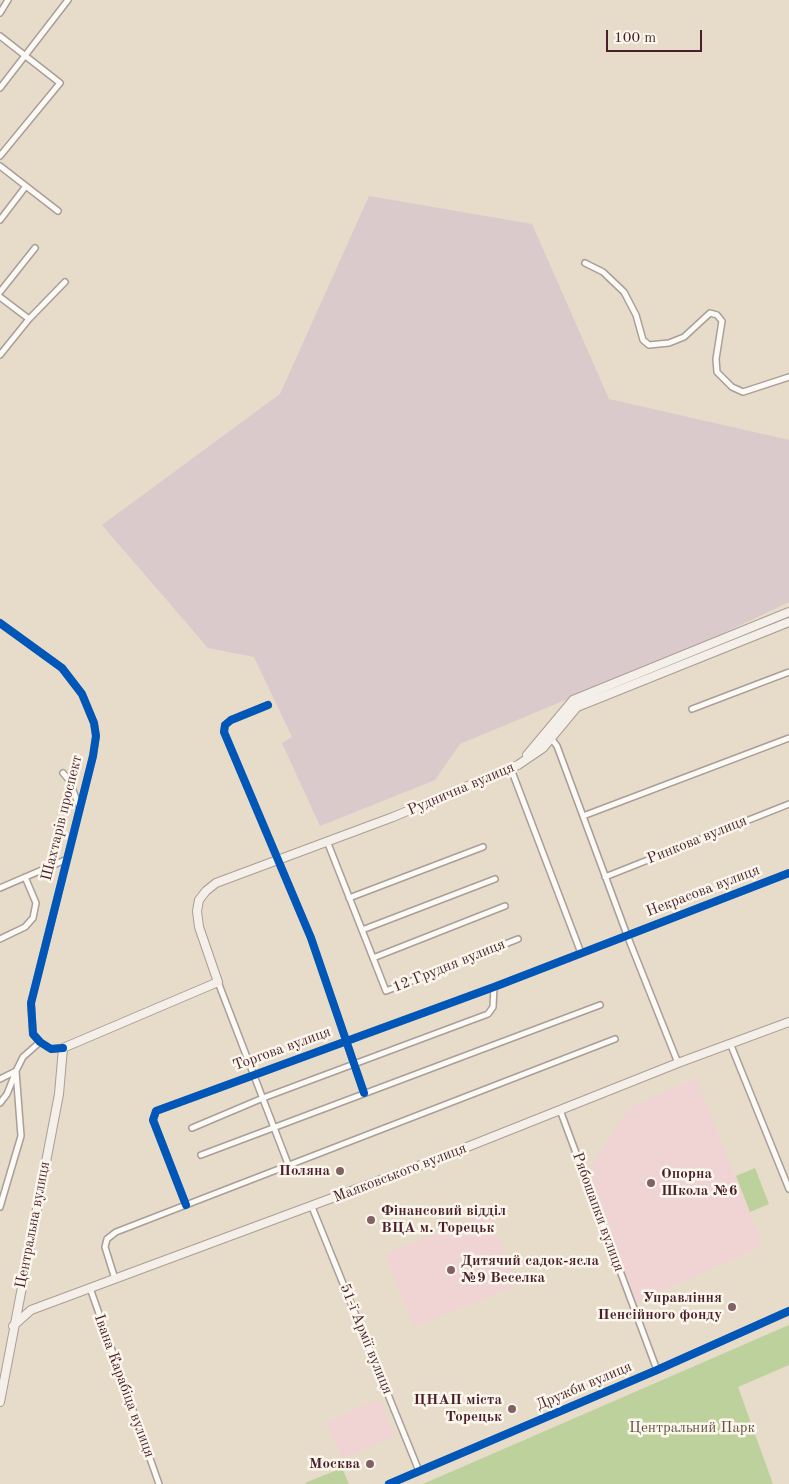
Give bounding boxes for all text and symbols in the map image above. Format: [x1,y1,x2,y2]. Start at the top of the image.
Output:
scale bar [609,20,705,52]
text: 100 m [614,31,656,46]
street label: Шахтарів проспект [38,753,86,883]
street label: Руднична вулиця [405,758,517,820]
street label: Ринкова вулиця [644,812,750,868]
street label: Некрасова вулиця [644,861,762,921]
street label: 12 Грудня вулиця [390,935,508,997]
street label: Торгова вулиця [231,1023,333,1075]
street label: Маяковського вулиця [331,1139,469,1207]
street label: Рябошапки вулиця [568,1150,628,1274]
street label: Центральна вулиця [12,1160,54,1290]
place label: Поляна [279,1162,330,1180]
marker: Поляна [334,1165,346,1177]
place label: Опорна Школа №6 [661,1165,737,1200]
marker: Опорна Школа №6 [645,1177,657,1189]
place label: Фінансовий відділ ВЦА м. Торецьк [381,1202,506,1237]
marker: Фінансовий відділ ВЦА м. Торецьк [365,1214,377,1226]
place label: Дитячий садок-ясла №9 Веселка [461,1252,599,1287]
marker: Дитячий садок-ясла №9 Веселка [445,1264,457,1276]
street label: 51-ї Армії вулиця [336,1281,396,1397]
place label: Управління Пенсійного фонду [598,1289,722,1324]
marker: Управління Пенсійного фонду [726,1301,738,1313]
street label: Івана Карабіца вулиця [90,1312,158,1460]
street label: Дружби вулиця [533,1358,635,1414]
place label: ЦНАП міста Торецьк [414,1391,502,1426]
marker: ЦНАП міста Торецьк [506,1403,518,1415]
park label: Центральний Парк [629,1419,755,1437]
place label: Москва [309,1455,360,1473]
marker: Москва [364,1458,376,1470]

